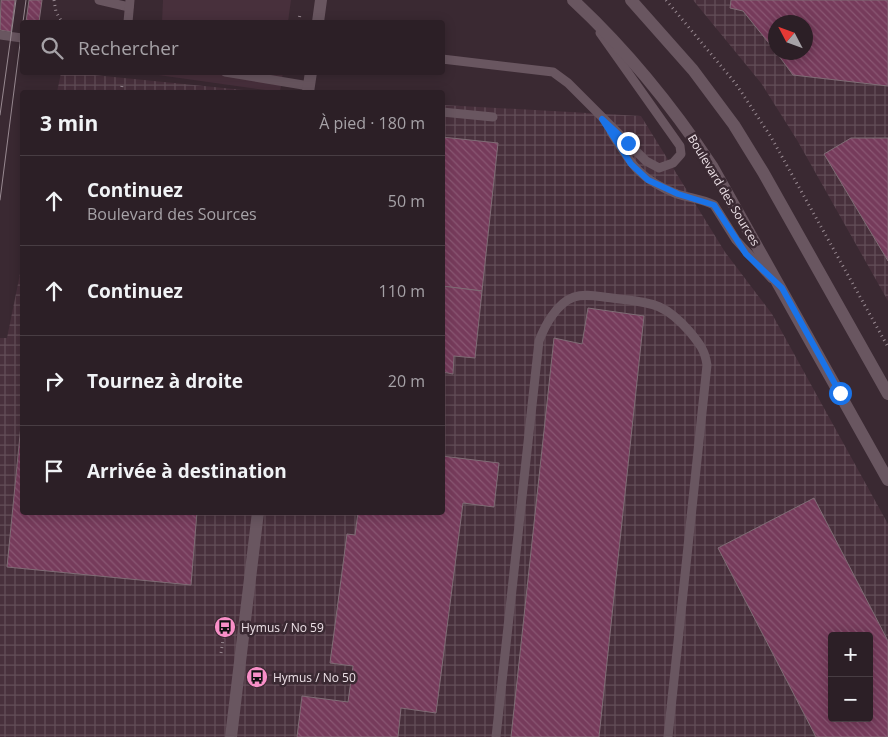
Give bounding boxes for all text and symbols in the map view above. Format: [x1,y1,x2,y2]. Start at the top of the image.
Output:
north arrow [768,15,813,60]
search box [20,20,445,75]
icon: search [38,34,66,62]
text: Rechercher [78,35,179,61]
text: 3 min [40,109,98,137]
text: À pied · 180 m [319,112,425,134]
street label: Boulevard des Sources [684,131,764,249]
route end [617,132,640,155]
text: Continuez [87,177,183,203]
icon: ahead [40,187,68,215]
text: 50 m [388,190,425,212]
text: Boulevard des Sources [87,203,257,225]
icon: ahead [40,277,68,305]
text: Continuez [87,278,183,304]
text: 110 m [379,280,425,302]
icon: right [40,367,68,395]
text: Tournez à droite [87,368,243,394]
text: 20 m [388,370,425,392]
route start [829,382,852,405]
icon: arrive [40,457,68,485]
text: Arrivée à destination [87,458,287,484]
bus stop icon: Hymus / No 59 [213,615,237,639]
place label: Hymus / No 59 [241,619,324,636]
map controls [828,632,873,722]
button: + [828,632,873,677]
bus stop icon: Hymus / No 50 [245,665,269,689]
place label: Hymus / No 50 [273,669,356,686]
button: − [828,677,873,722]

